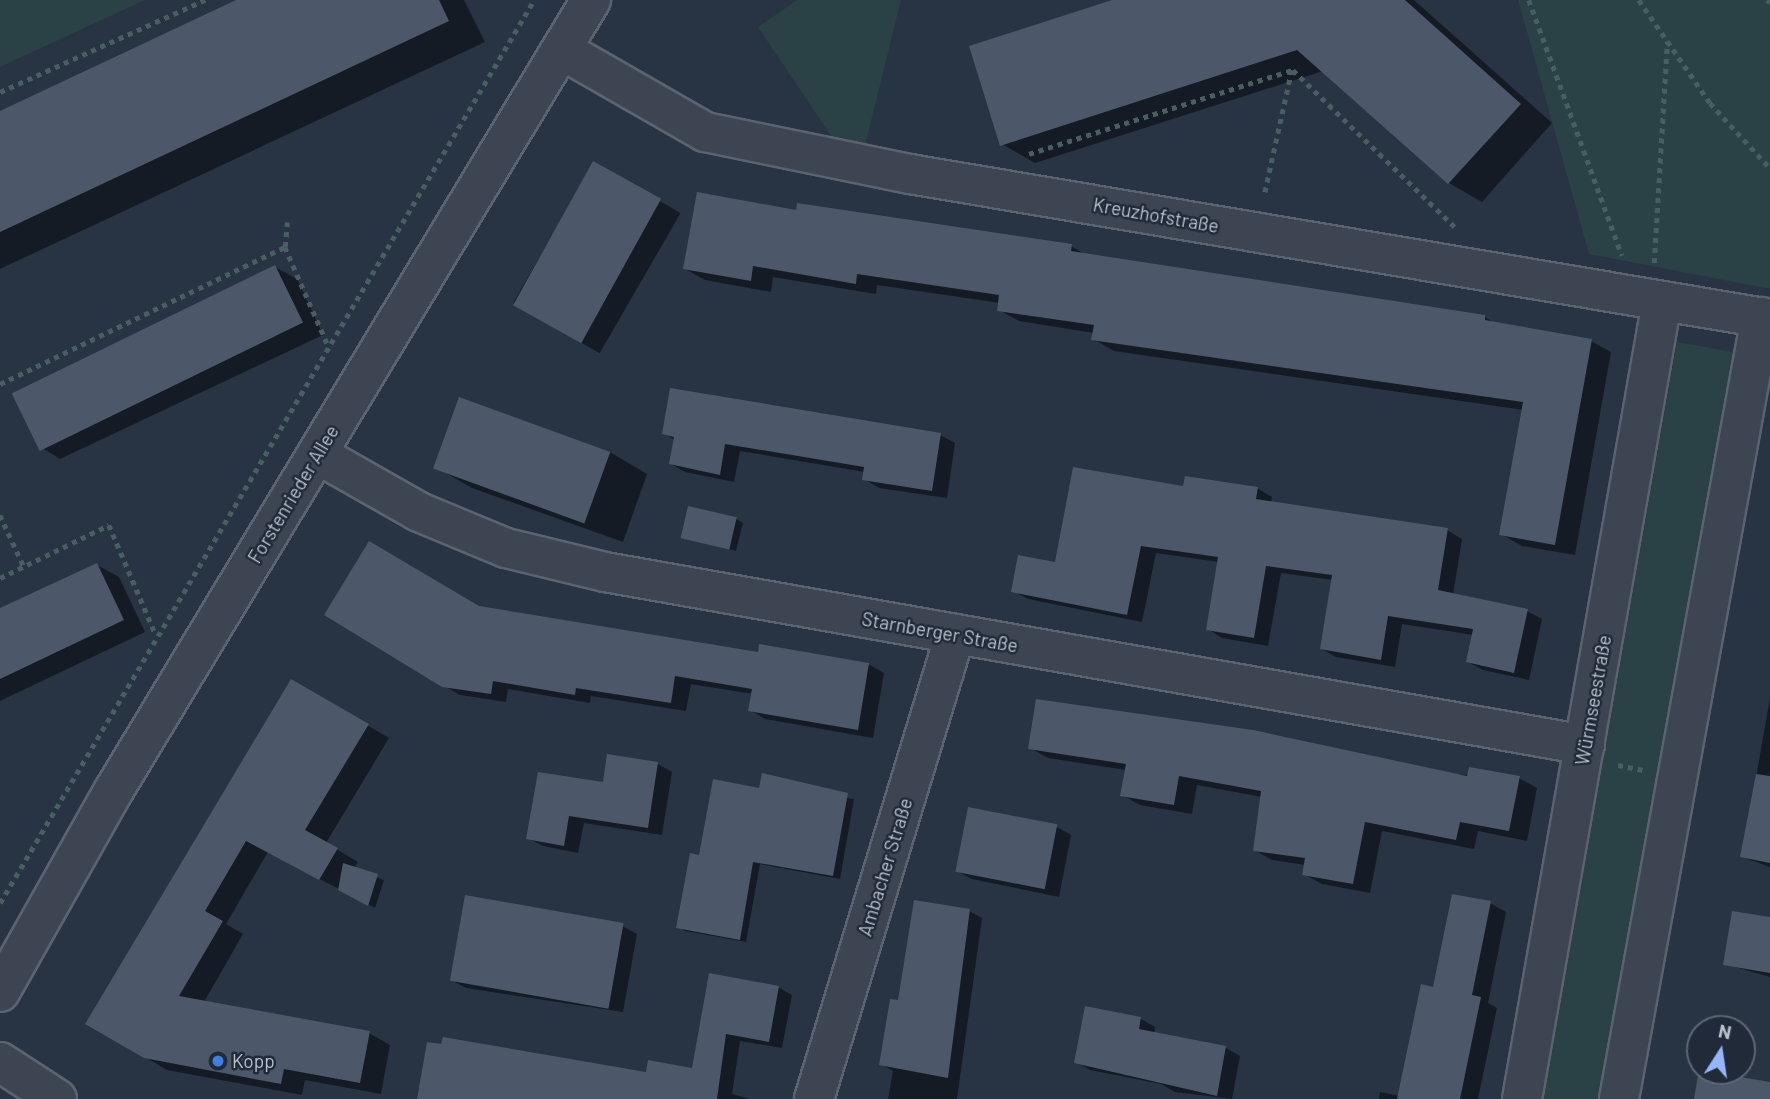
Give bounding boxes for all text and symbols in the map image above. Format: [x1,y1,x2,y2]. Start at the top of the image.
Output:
street label: Kreuzhofstraße [1091,193,1221,237]
street label: Forstenrieder Allee [243,421,343,567]
street label: Starnberger Straße [860,607,1020,657]
street label: Würmseestraße [1570,633,1616,767]
street label: Ambacher Straße [853,795,917,939]
north arrow [1686,1015,1756,1085]
text: N [1716,1018,1734,1043]
place label: Kopp [232,1050,275,1072]
marker: Kopp [210,1053,226,1069]

